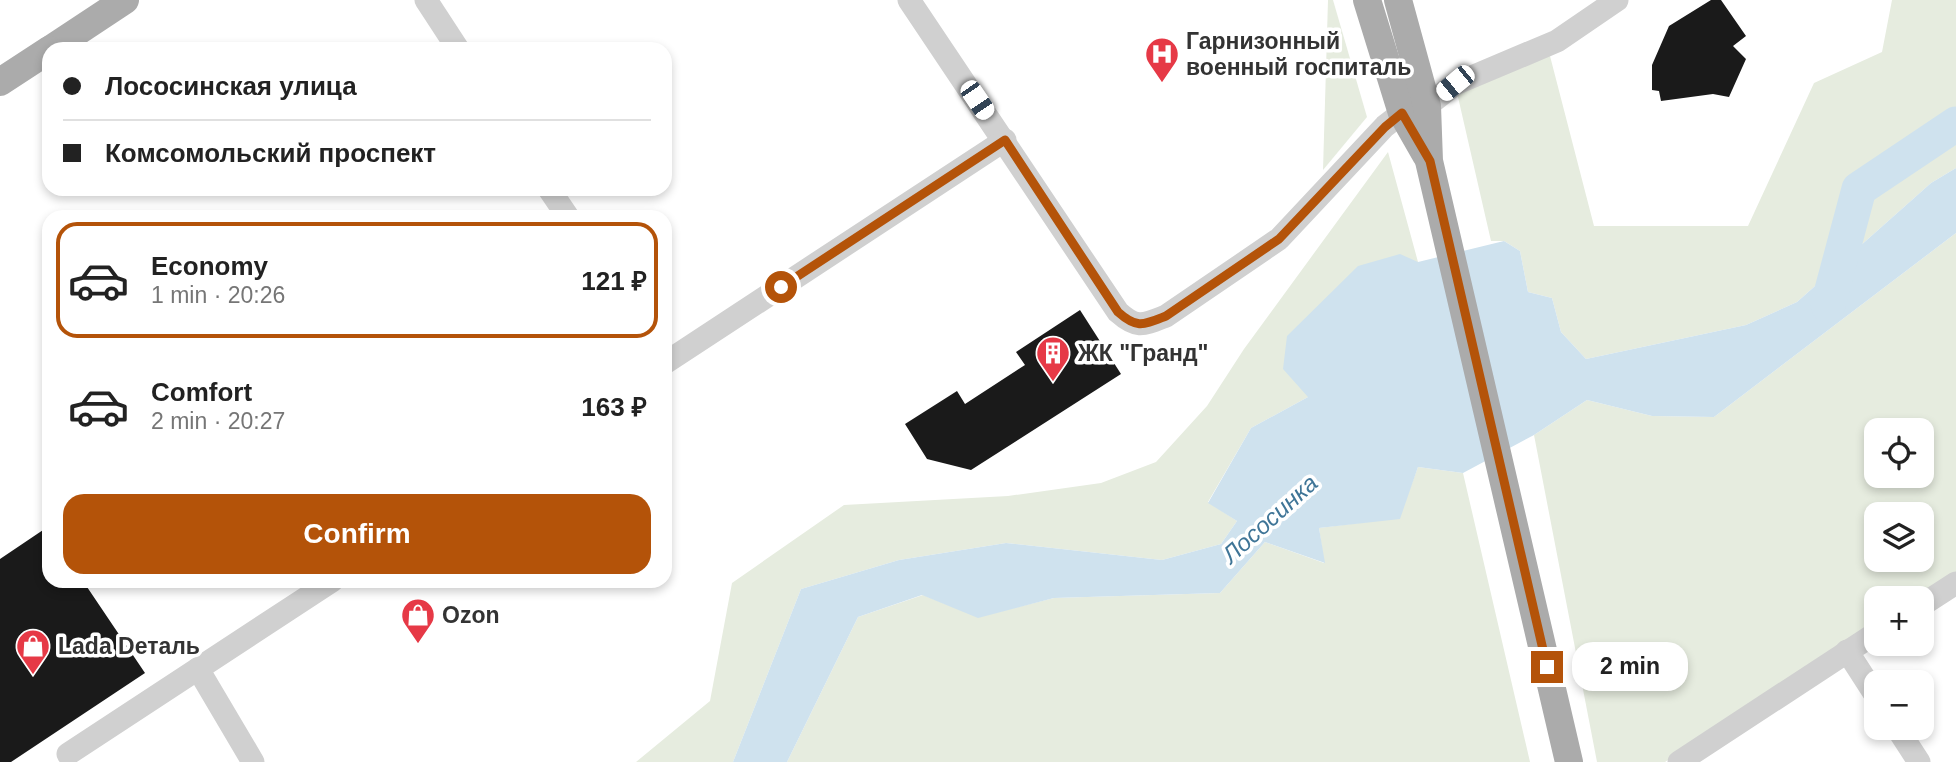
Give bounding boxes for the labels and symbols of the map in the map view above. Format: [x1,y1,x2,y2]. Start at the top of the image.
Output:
place label: Гарнизонный военный госпиталь [1186,28,1411,80]
hospital icon: Гарнизонный военный госпиталь [1143,35,1181,84]
car [1433,62,1478,104]
car [957,77,998,123]
route start [765,271,797,303]
building icon: ЖК "Гранд" [1034,334,1072,383]
place label: ЖК "Гранд" [1077,340,1209,366]
water label: Лососинка [1215,469,1323,570]
shop icon: Ozon [399,596,437,645]
place label: Ozon [442,602,500,628]
shop icon: Lada Dеталь [14,627,52,676]
place label: Lada Dеталь [58,633,200,659]
callout: 2 min [1572,642,1687,692]
route end [1531,651,1563,683]

